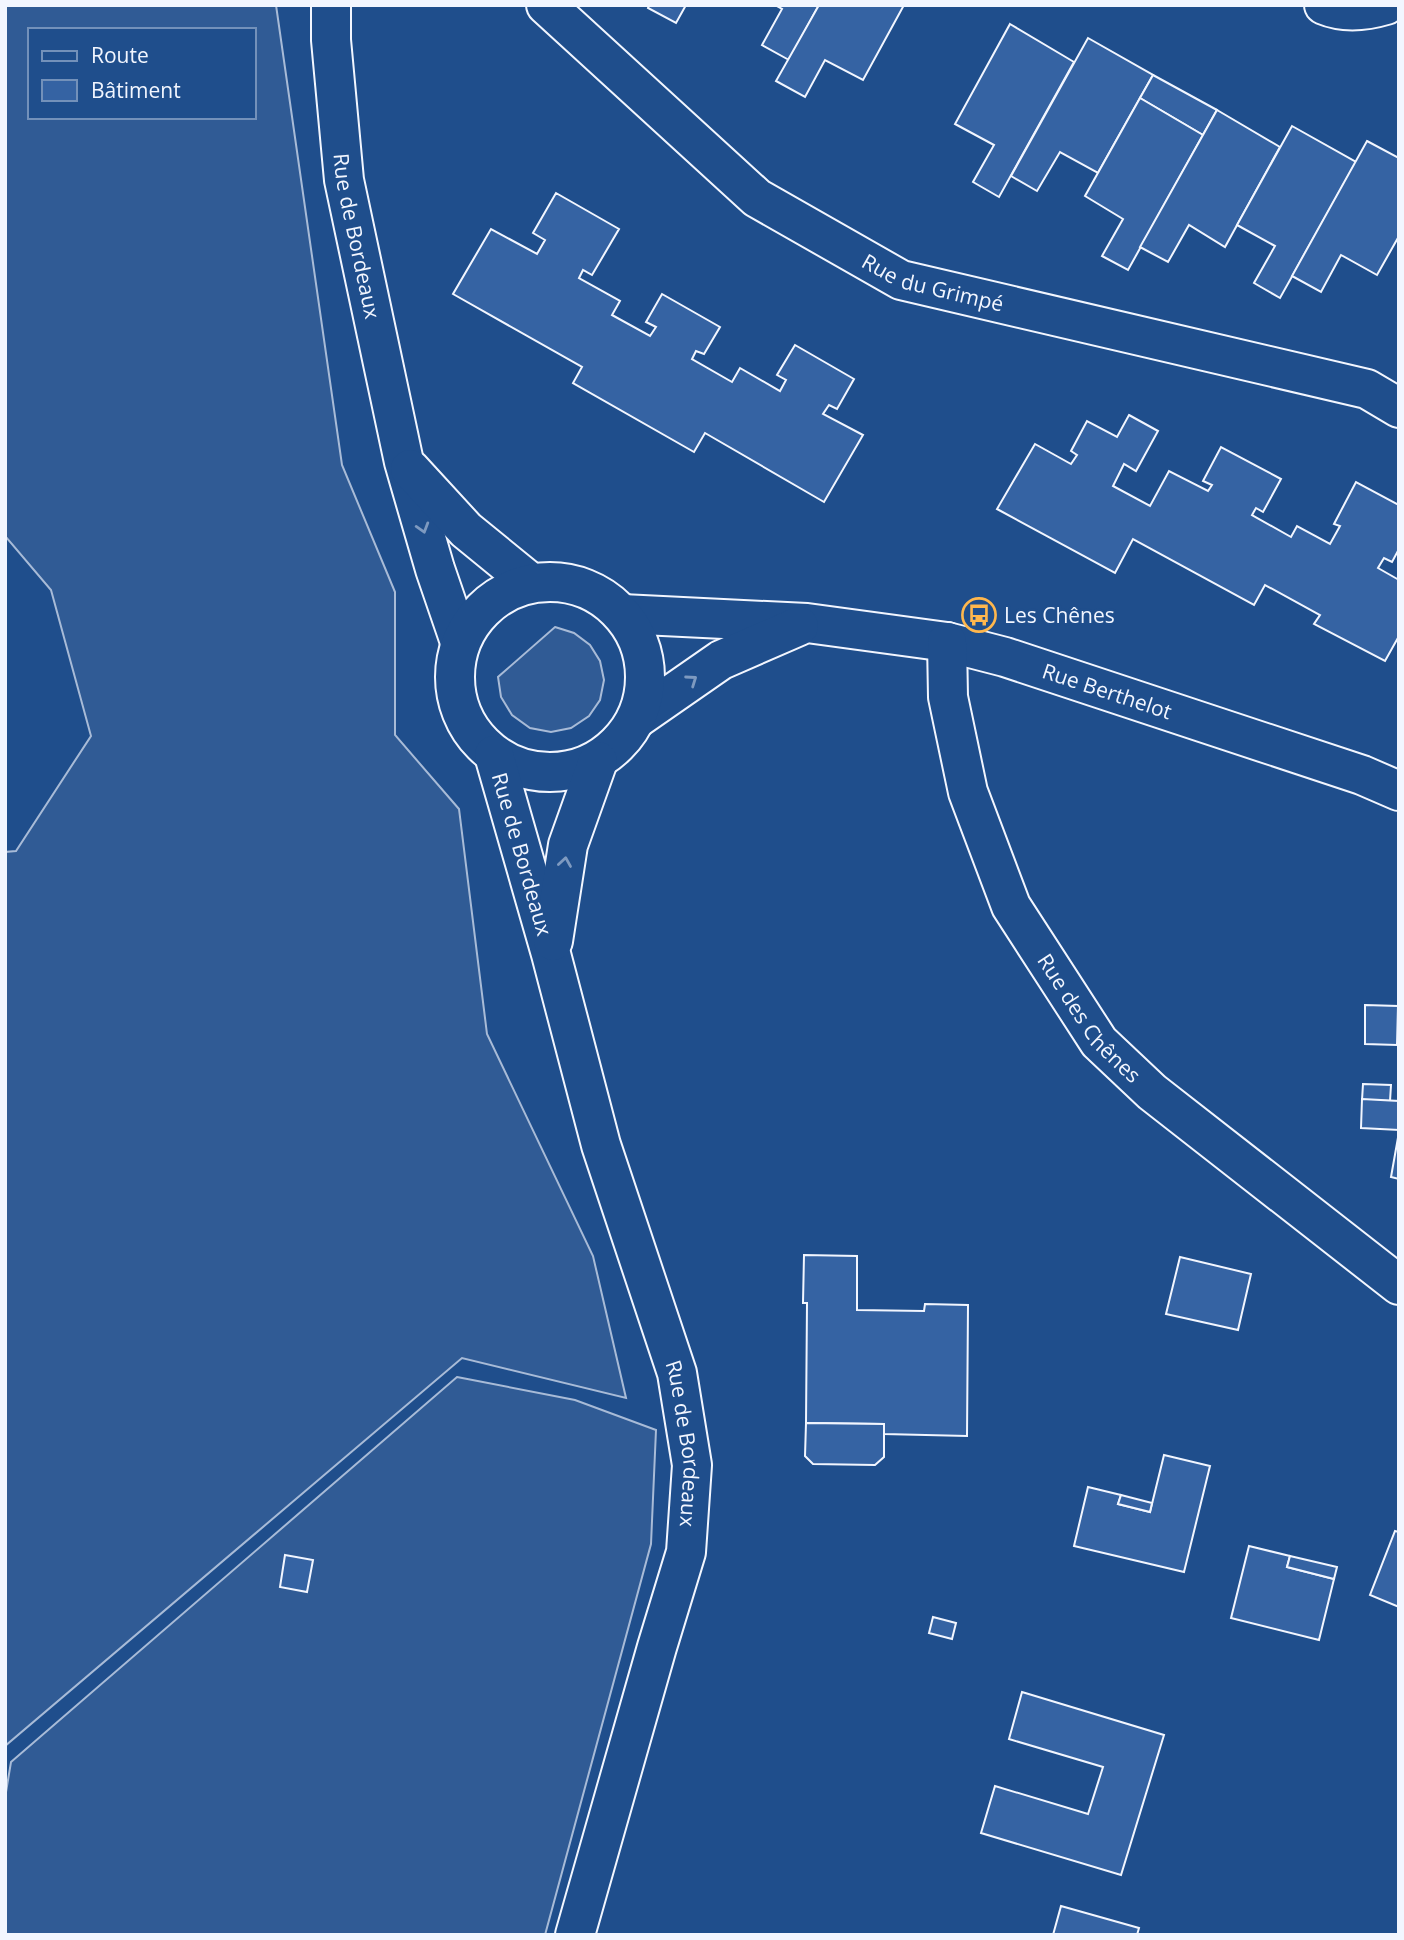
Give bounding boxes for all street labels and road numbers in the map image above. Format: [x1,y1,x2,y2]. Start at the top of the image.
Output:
street label: Rue de Bordeaux [328,152,387,321]
street label: Rue du Grimpé [857,247,1007,318]
street label: Rue Berthelot [1039,656,1176,725]
street label: Rue de Bordeaux [486,769,559,939]
street label: Rue des Chênes [1031,948,1147,1089]
street label: Rue de Bordeaux [660,1356,706,1528]

